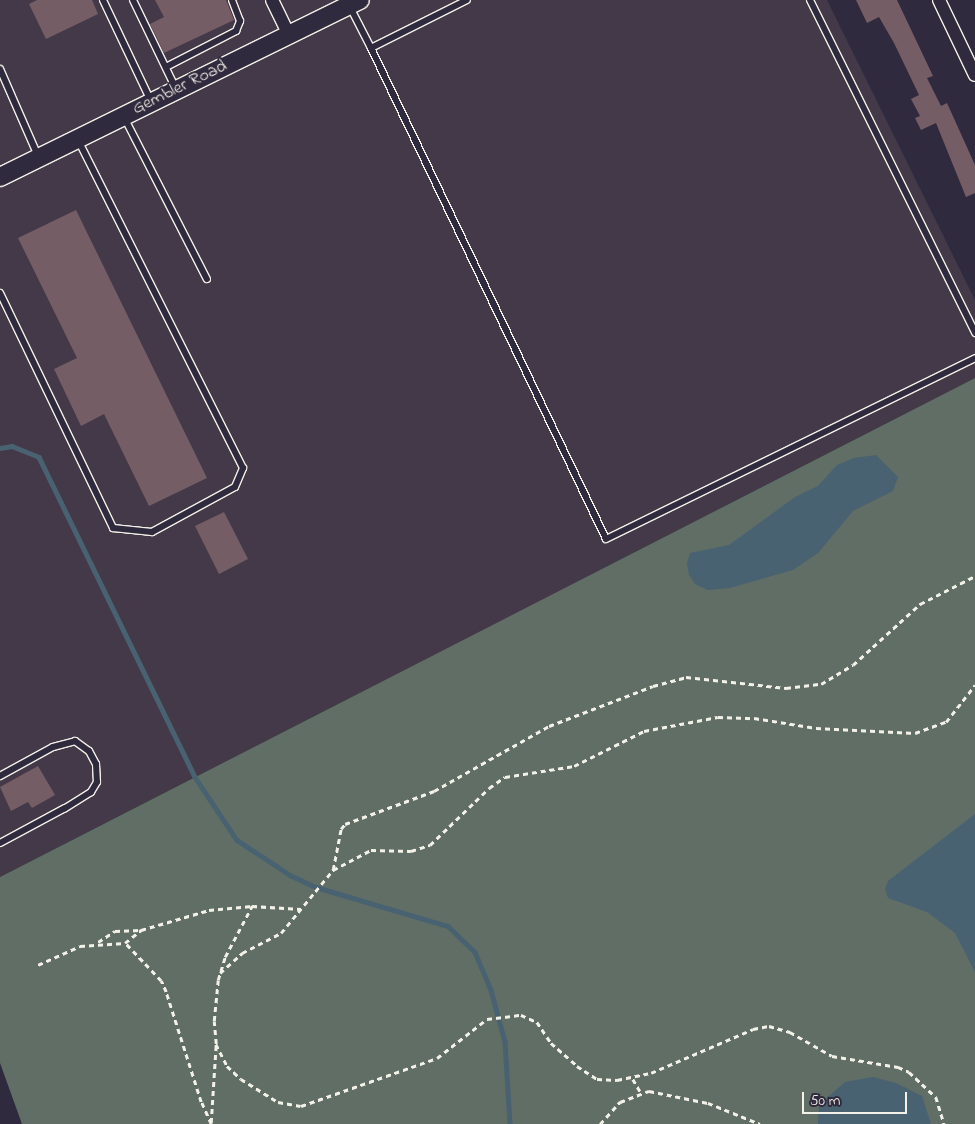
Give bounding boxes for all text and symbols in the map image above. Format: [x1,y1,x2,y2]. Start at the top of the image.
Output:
street label: Gembler Road [129,56,231,120]
scale bar [805,1082,910,1114]
text: 50 m [810,1090,840,1112]

